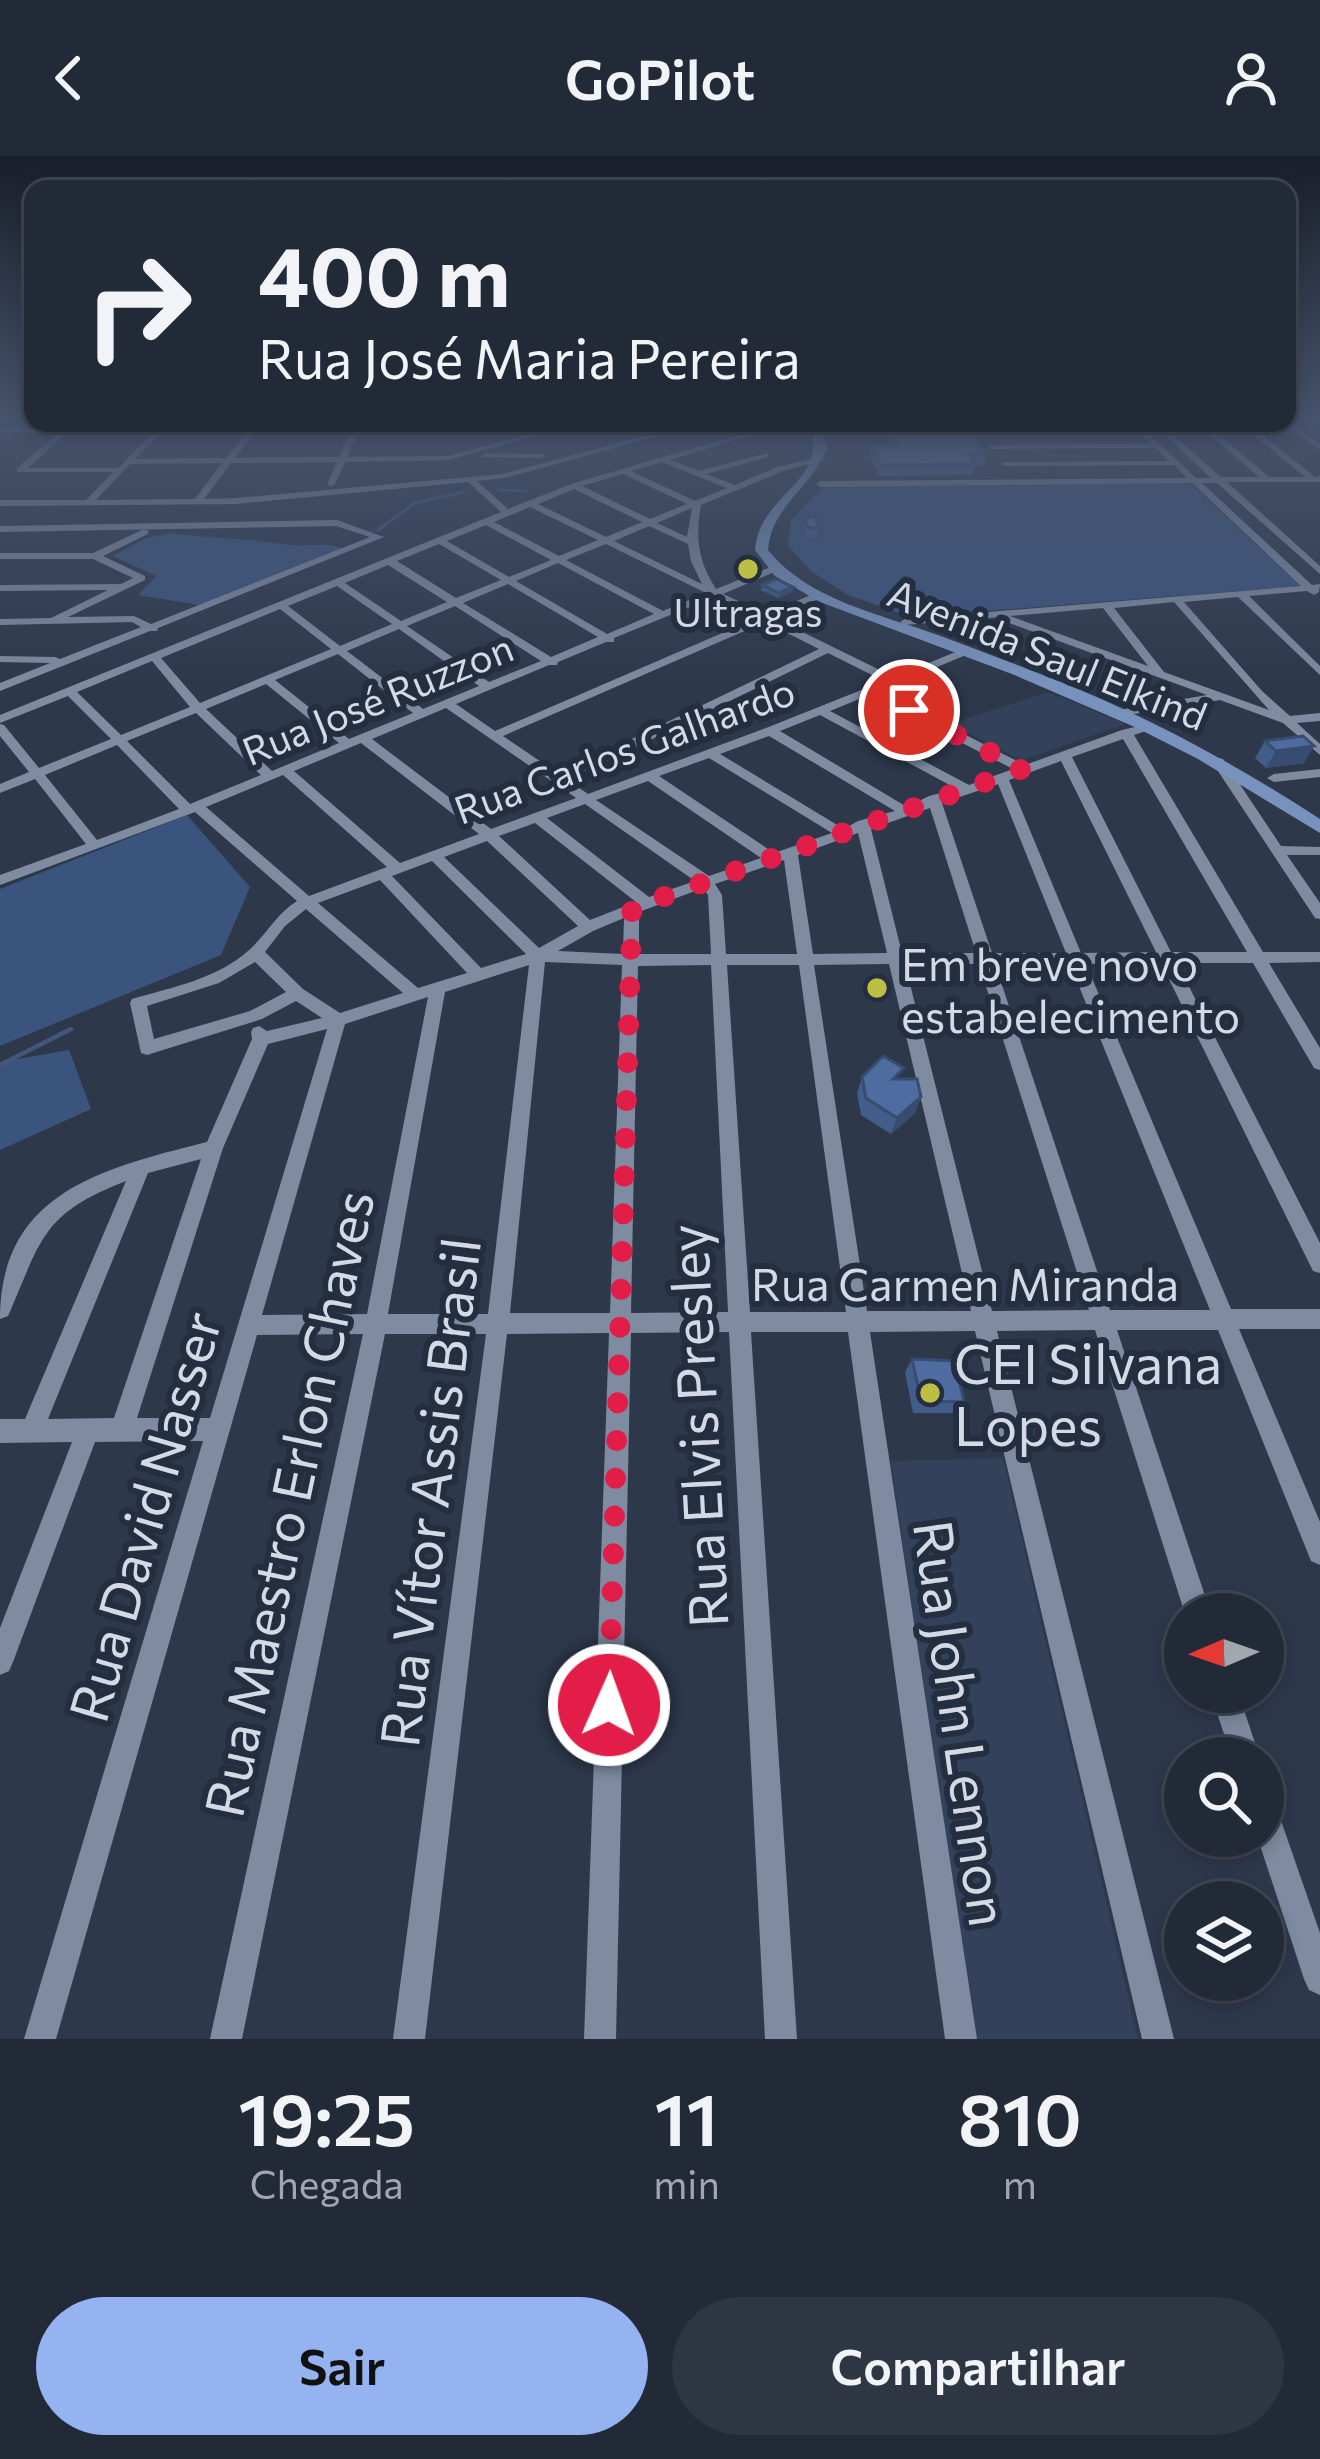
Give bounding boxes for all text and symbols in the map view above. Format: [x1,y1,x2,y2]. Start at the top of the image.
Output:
icon: back [36,45,102,111]
text: GoPilot [565,45,755,111]
icon: person [1218,45,1284,111]
text: 400 m [258,222,511,324]
icon: right [60,228,216,384]
text: Rua José Maria Pereira [258,324,801,390]
marker: Ultragas [735,556,761,582]
street label: Avenida Saul Elkind [882,567,1214,739]
place label: Ultragas [674,587,822,635]
street label: Rua José Ruzzon [235,622,519,774]
pin [858,659,960,761]
street label: Rua Carlos Galhardo [447,665,801,833]
icon: arrive [876,677,942,743]
place label: Em breve novo estabelecimento [901,935,1240,1042]
marker: Em breve novo estabelecimento [864,975,890,1001]
street label: Rua Maestro Erlon Chaves [188,1184,386,1822]
street label: Rua Elvis Presley [652,1223,740,1629]
street label: Rua Vítor Assis Brasil [364,1234,492,1750]
street label: Rua Carmen Miranda [751,1255,1179,1310]
street label: Rua David Nasser [53,1303,233,1729]
place label: CEI Silvana Lopes [954,1329,1222,1457]
marker: CEI Silvana Lopes [917,1380,943,1406]
street label: Rua John Lennon [902,1516,1024,1930]
north arrow [1164,1593,1284,1713]
map controls [1164,1593,1284,2001]
position arrow [546,1642,672,1768]
button: search [1164,1737,1284,1857]
button: layers [1164,1881,1284,2001]
text: 19:25 [238,2073,415,2161]
text: 11 [655,2073,719,2161]
text: 810 [958,2073,1082,2161]
text: Chegada [250,2159,404,2207]
text: min [653,2159,720,2207]
text: m [1003,2159,1037,2207]
button: Sair [36,2297,648,2435]
button: Compartilhar [672,2297,1284,2435]

